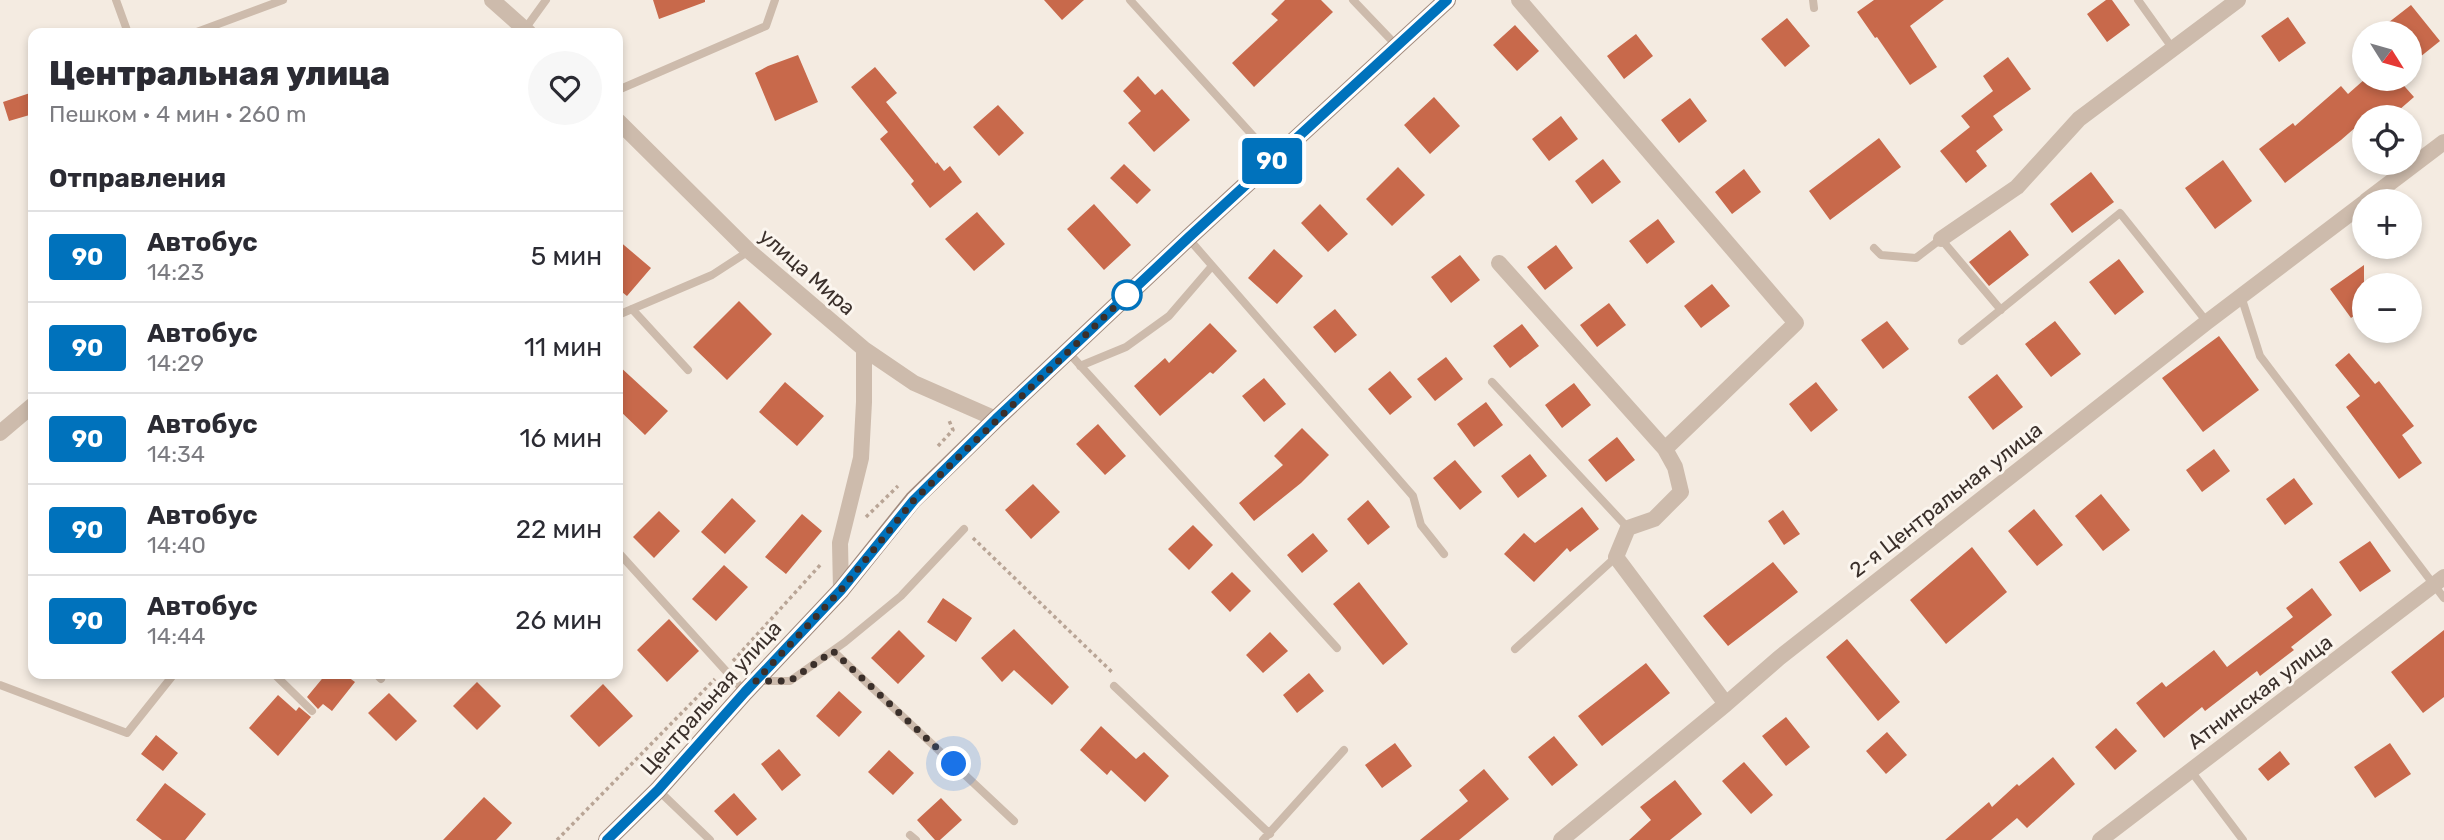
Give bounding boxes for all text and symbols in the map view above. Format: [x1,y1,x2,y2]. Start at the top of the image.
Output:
north arrow [2352,21,2422,91]
map controls [2352,21,2422,343]
button: heart [528,51,602,125]
text: Центральная улица [49,54,390,93]
text: Пешком · 4 мин · 260 m [49,100,306,128]
button: locate [2352,105,2422,175]
line badge: 90 [1240,138,1304,184]
text: 90 [1256,147,1288,175]
text: Отправления [49,163,226,194]
button: + [2352,189,2422,259]
street label: улица Мира [754,223,860,320]
text: Автобус [147,227,258,258]
text: 5 мин [531,241,602,272]
text: 90 [72,243,103,271]
text: 14:23 [147,258,204,286]
button: − [2352,273,2422,343]
unlabelled marker [1112,280,1142,310]
text: Автобус [147,318,258,349]
text: 11 мин [524,332,602,363]
text: 90 [72,334,103,362]
text: 14:29 [147,349,204,377]
text: Автобус [147,409,258,440]
street label: 2-я Центральная улица [1844,417,2047,583]
text: 16 мин [519,423,602,454]
text: 90 [72,425,103,453]
text: 14:34 [147,440,205,468]
text: Автобус [147,500,258,531]
text: 22 мин [516,514,602,545]
text: 90 [72,516,103,544]
text: 14:40 [147,531,206,559]
text: Автобус [147,591,258,622]
text: 26 мин [515,605,602,636]
text: 90 [72,607,103,635]
street label: Центральная улица [635,615,786,780]
text: 14:44 [147,622,206,650]
street label: Атнинская улица [2182,629,2337,754]
your location [936,746,971,781]

